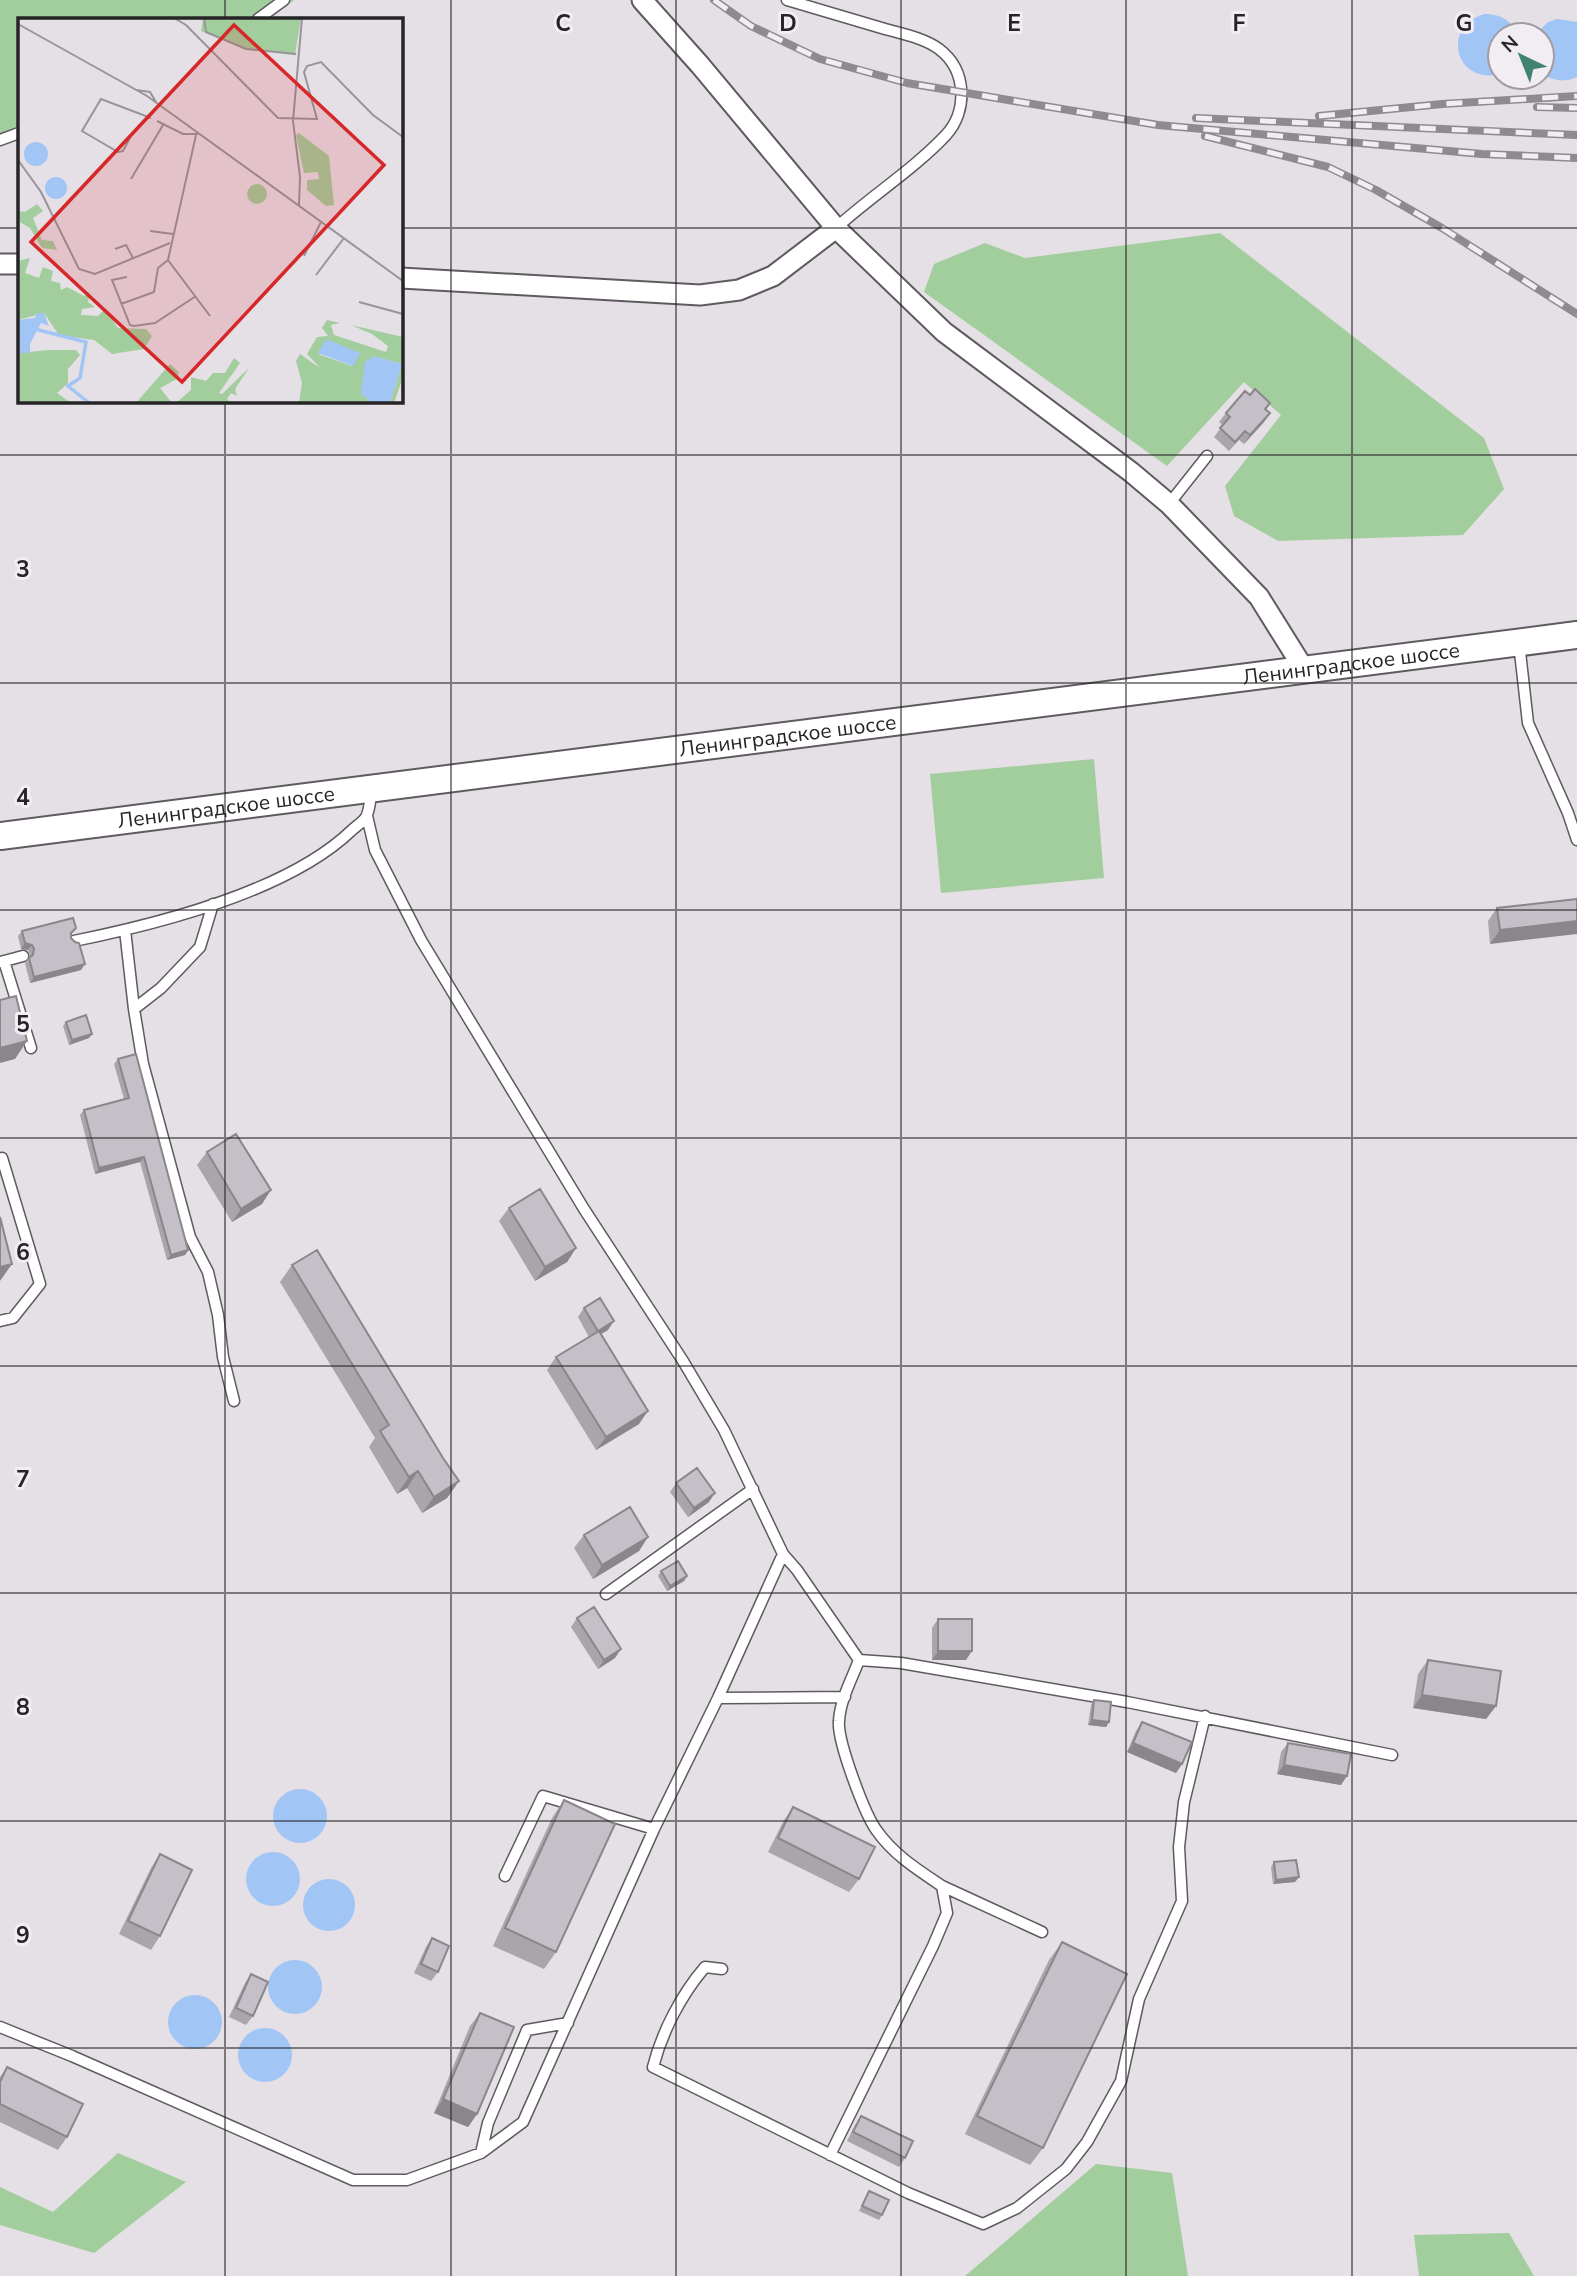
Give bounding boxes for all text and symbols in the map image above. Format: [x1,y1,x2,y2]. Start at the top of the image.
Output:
text: C [555,8,571,39]
text: D [779,8,797,39]
text: E [1007,8,1021,39]
text: F [1233,8,1246,39]
text: G [1456,8,1472,39]
inset map [18,18,402,402]
north arrow [1486,21,1556,91]
text: N [1496,30,1524,59]
text: 3 [16,554,30,585]
street label: Ленинградское шоссе [1241,636,1461,692]
street label: Ленинградское шоссе [677,708,898,763]
street label: Ленинградское шоссе [116,779,336,835]
text: 4 [16,782,30,813]
text: 5 [16,1009,30,1040]
text: 6 [16,1237,30,1268]
text: 7 [16,1464,30,1495]
text: 8 [16,1692,30,1723]
text: 9 [16,1920,30,1951]

